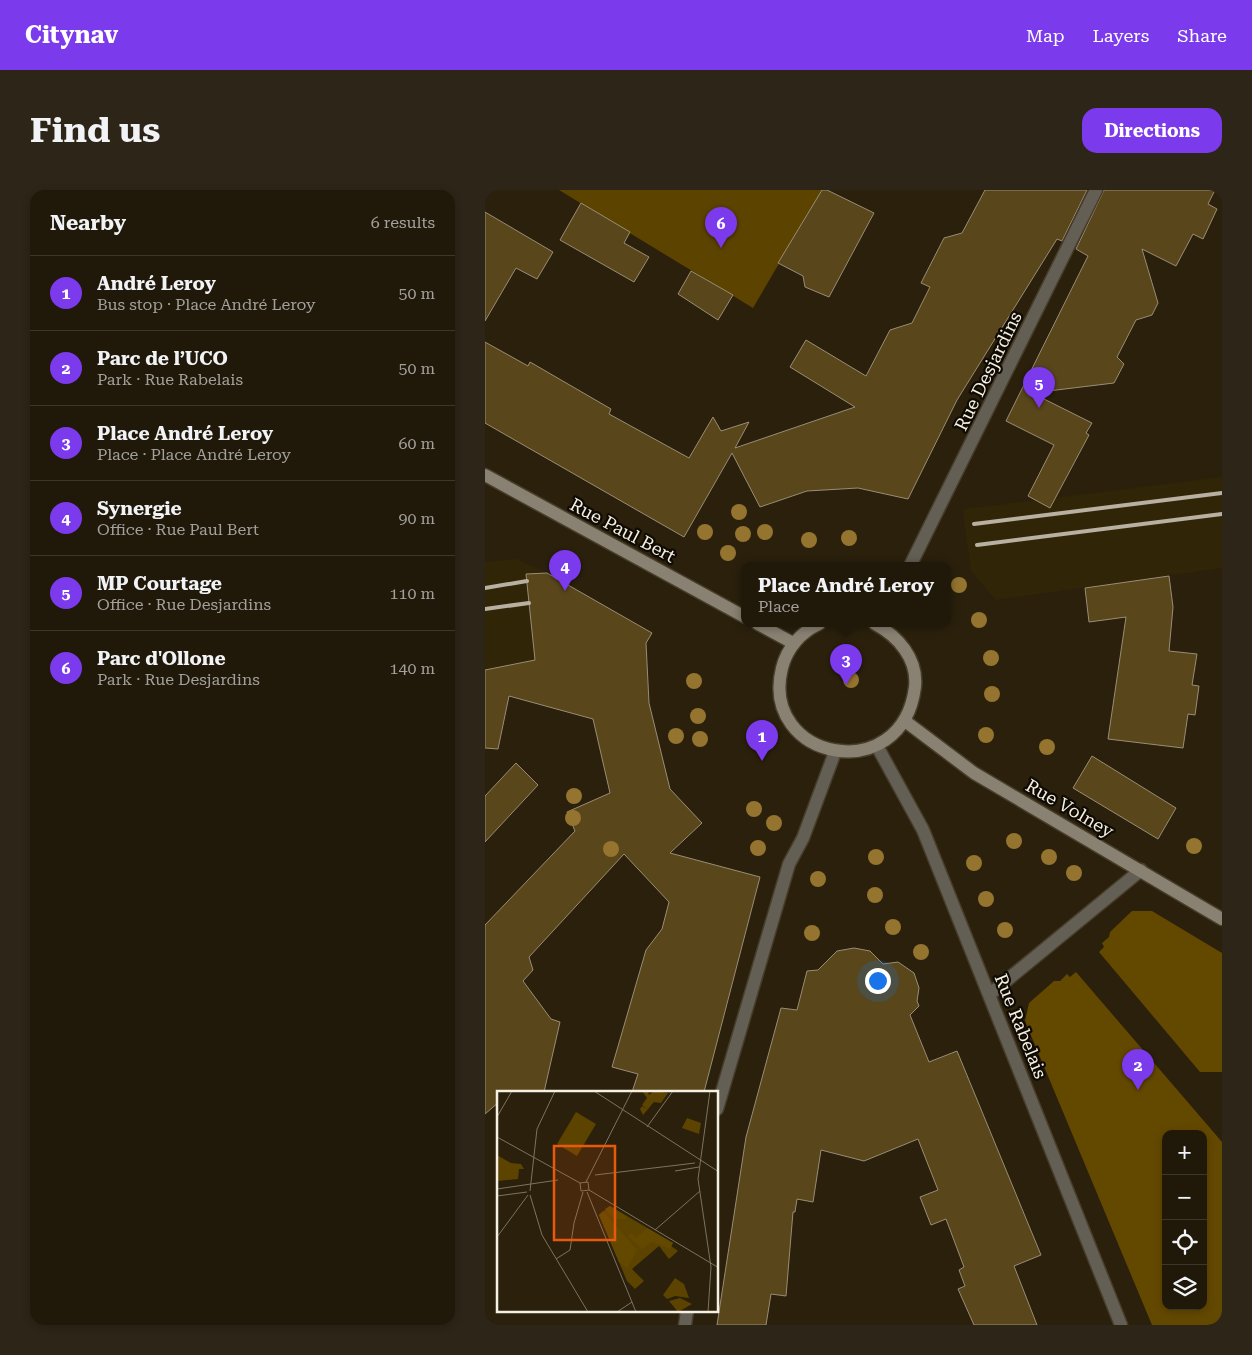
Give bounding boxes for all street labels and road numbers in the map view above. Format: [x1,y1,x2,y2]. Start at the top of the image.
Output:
street label: Rue Desjardins [950,308,1026,434]
street label: Rue Paul Bert [567,493,680,567]
street label: Rue Volney [1022,774,1118,842]
street label: Rue Rabelais [990,971,1052,1081]

